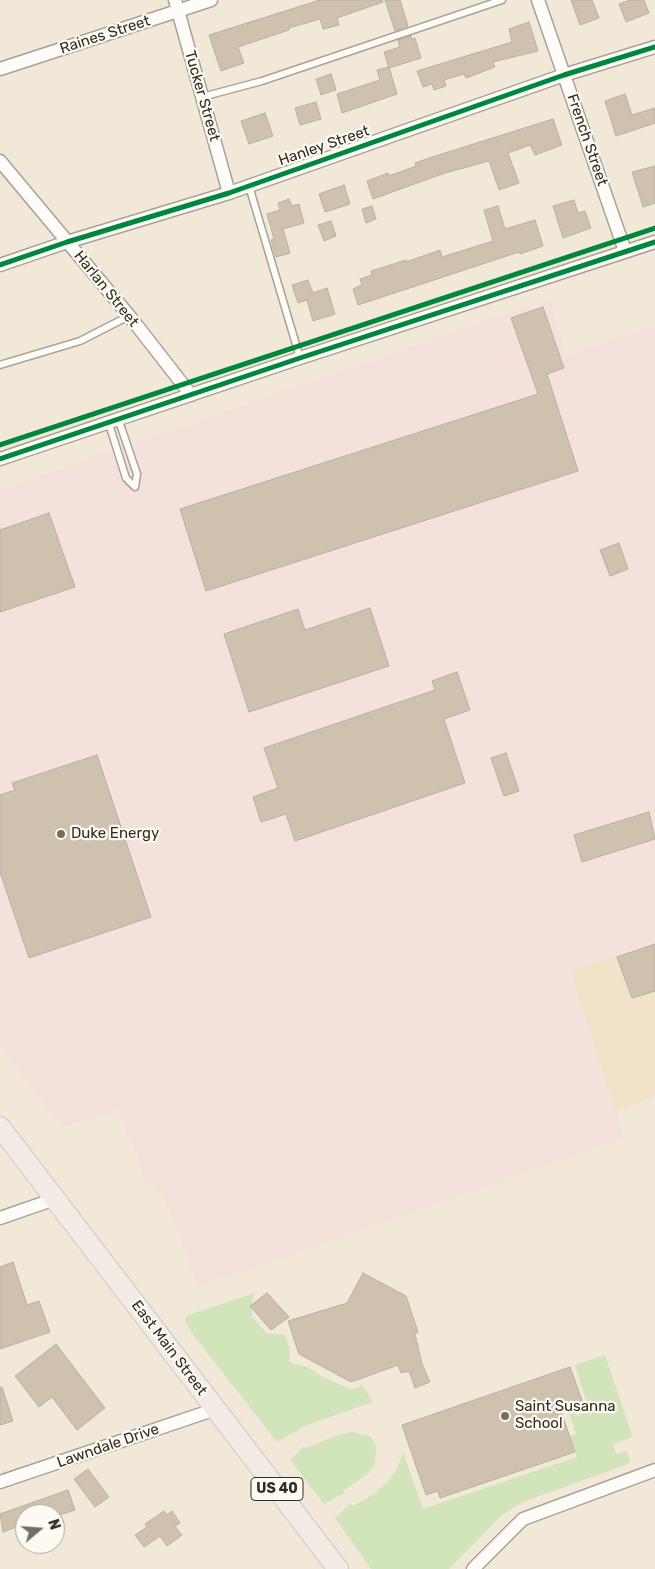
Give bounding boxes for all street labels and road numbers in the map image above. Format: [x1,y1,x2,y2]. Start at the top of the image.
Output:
street label: Raines Street [58,12,152,58]
street label: Tucker Street [180,49,224,143]
street label: French Street [563,92,611,188]
street label: Hanley Street [276,122,372,170]
street label: Harlan Street [70,247,142,331]
street label: East Main Street [127,1297,211,1399]
street label: Lawndale Drive [55,1420,161,1472]
road number: US 40 [251,1478,303,1500]

